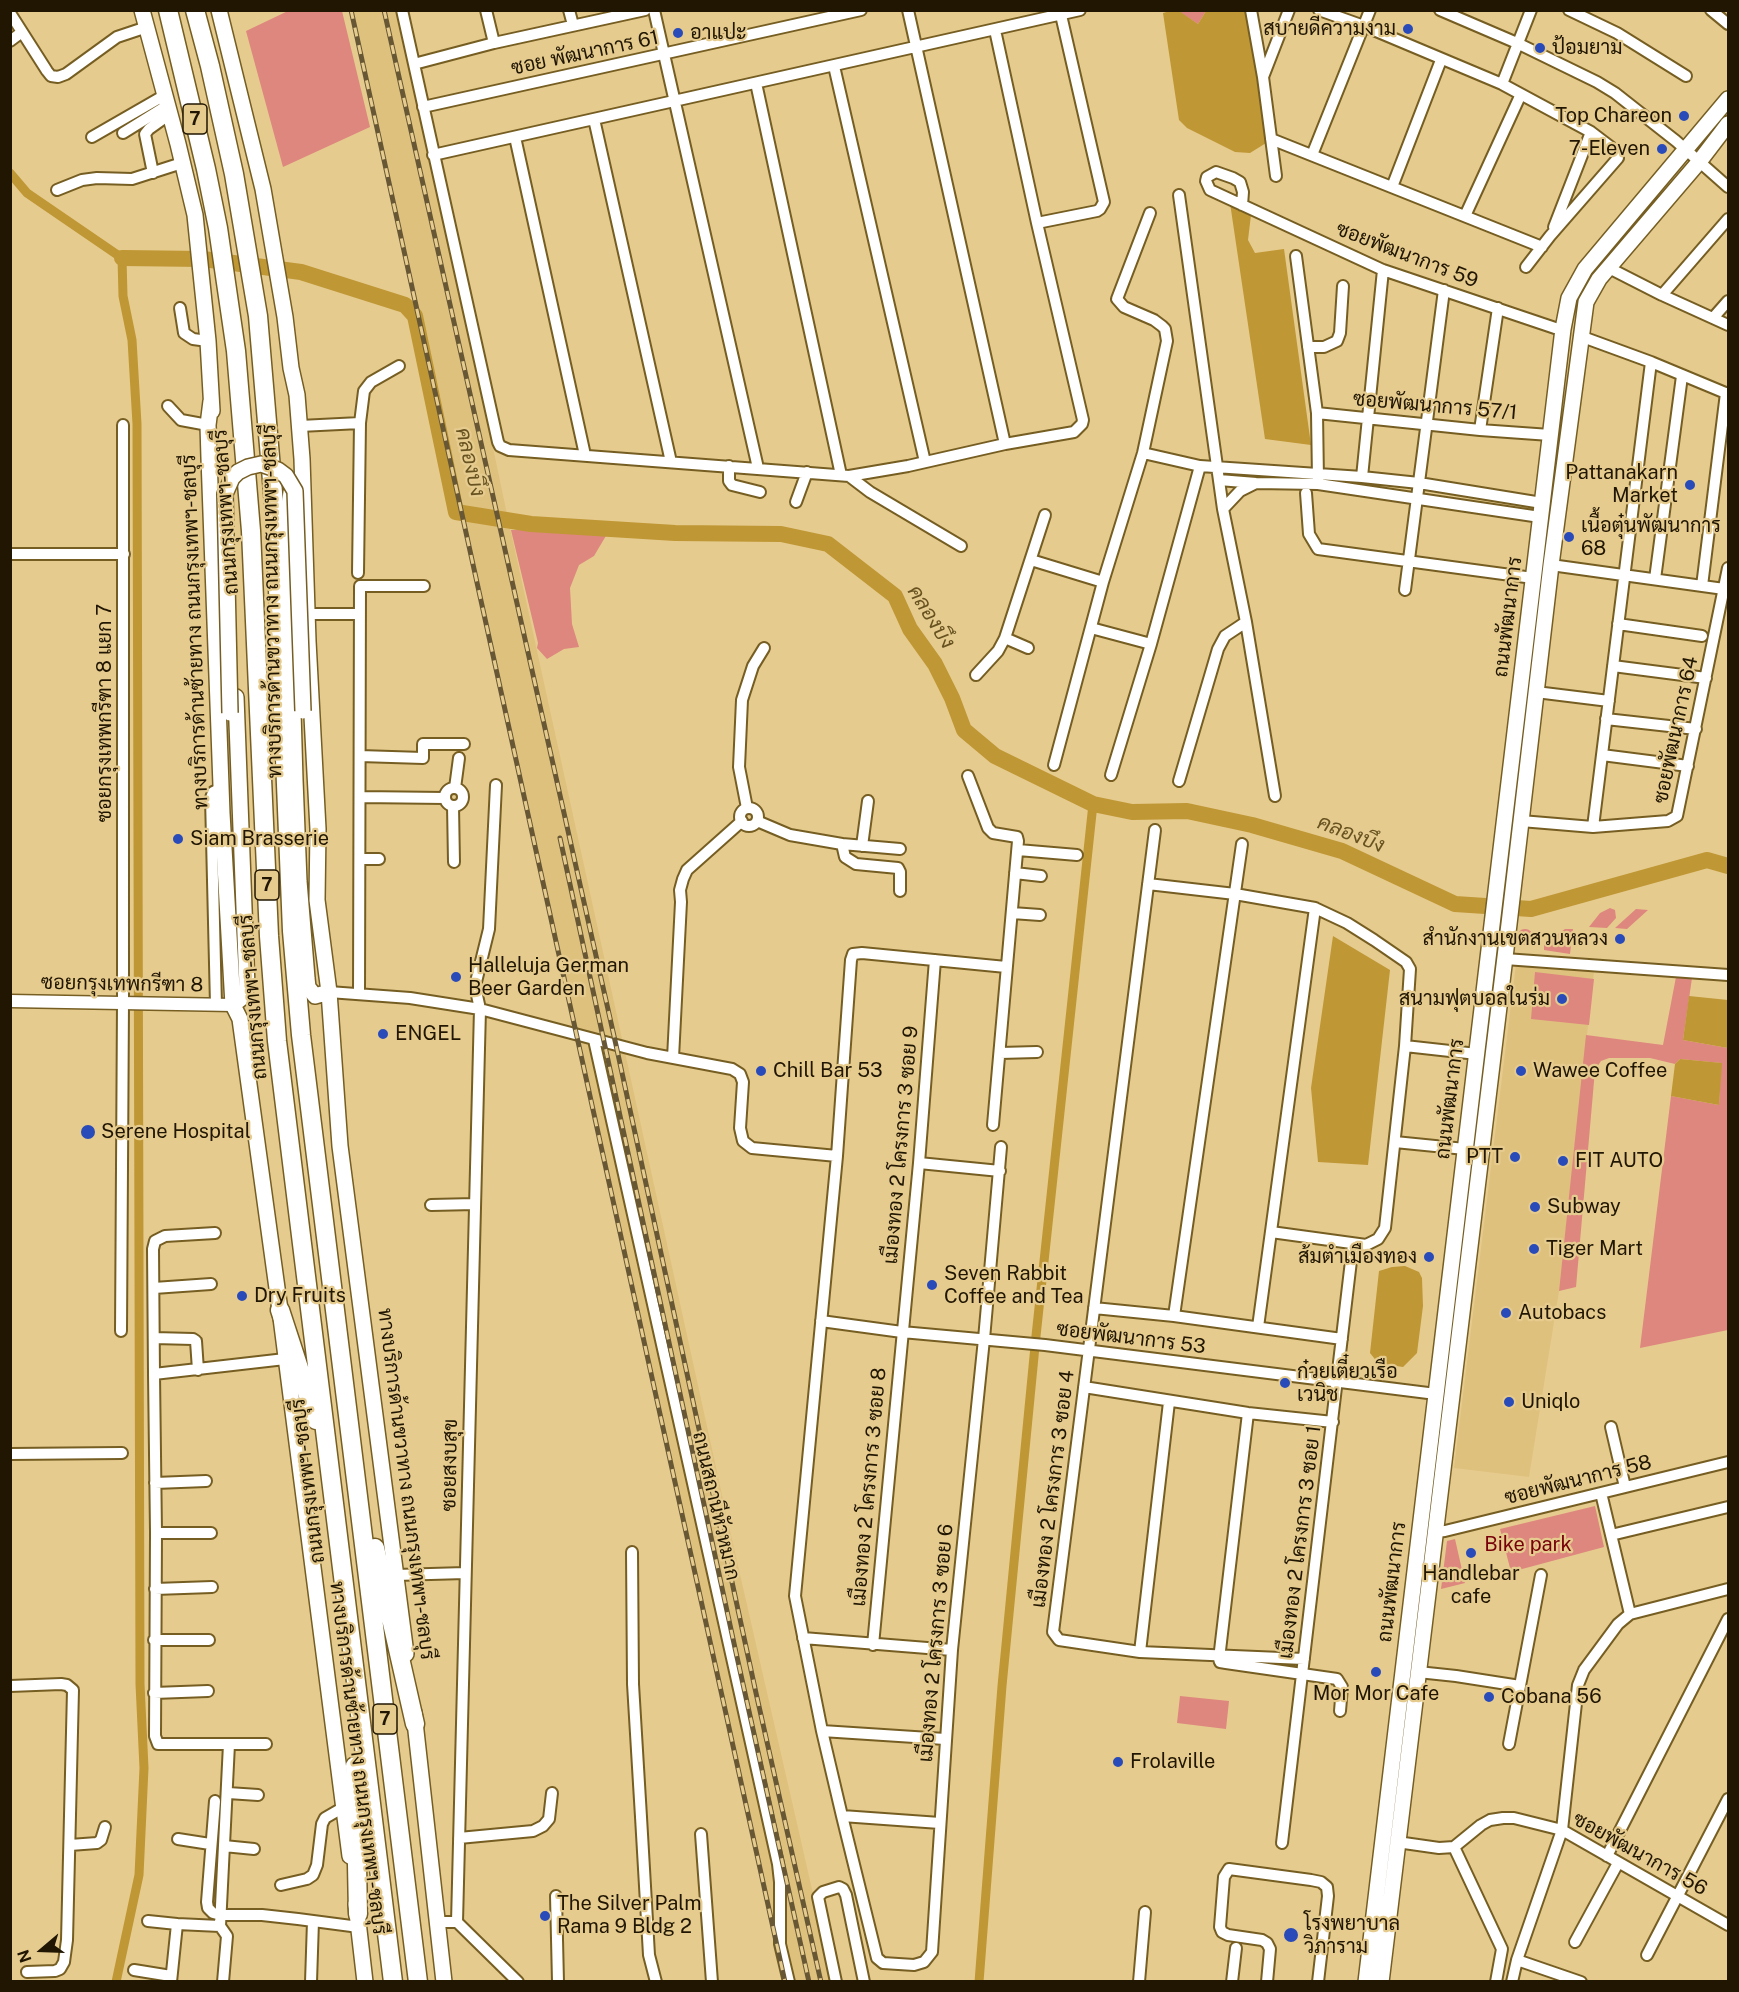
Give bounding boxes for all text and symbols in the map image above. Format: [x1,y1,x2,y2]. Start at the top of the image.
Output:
place label: สบายดีความงาม [1263,17,1396,41]
place label: อาแปะ [690,21,747,45]
marker: สบายดีความงาม [1401,22,1415,36]
street label: ซอย พัฒนาการ 61 [509,26,661,80]
marker: อาแปะ [671,26,685,40]
place label: ป้อมยาม [1552,36,1623,60]
marker: ป้อมยาม [1533,41,1547,55]
road number: 7 [183,104,207,134]
place label: Top Chareon [1555,104,1672,128]
marker: Top Chareon [1677,109,1691,123]
place label: 7-Eleven [1569,137,1650,161]
marker: 7-Eleven [1655,142,1669,156]
street label: ซอยพัฒนาการ 59 [1333,217,1481,293]
street label: ซอยพัฒนาการ 57/1 [1352,387,1518,425]
street label: ทางบริการด้านขวาทาง ถนนกรุงเทพฯ-ชลบุรี [257,424,287,778]
water label: คลองบึง [450,425,490,499]
street label: ถนนกรุงเทพฯ-ชลบุรี [208,428,244,596]
street label: ทางบริการด้านซ้ายทาง ถนนกรุงเทพฯ-ชลบุรี [177,454,213,810]
place label: Pattanakarn Market [1565,461,1678,508]
marker: Pattanakarn Market [1683,478,1697,492]
place label: เนื้อตุ๋นพัฒนาการ 68 [1581,514,1721,561]
marker: เนื้อตุ๋นพัฒนาการ 68 [1562,530,1576,544]
street label: ถนนพัฒนาการ [1489,555,1527,679]
water label: คลองบึง [902,581,960,653]
street label: ซอยกรุงเทพกรีฑา 8 แยก 7 [93,604,117,822]
street label: ซอยพัฒนาการ 64 [1649,654,1703,806]
water label: คลองบึง [1314,810,1388,858]
place label: Siam Brasserie [190,827,329,851]
marker: Siam Brasserie [171,832,185,846]
road number: 7 [255,870,279,900]
street label: ถนนกรุงเทพฯ-ชลบุรี [234,913,272,1081]
place label: สำนักงานเขตสวนหลวง [1422,927,1608,951]
marker: สำนักงานเขตสวนหลวง [1613,932,1627,946]
place label: Halleluja German Beer Garden [468,954,629,1001]
marker: Halleluja German Beer Garden [449,970,463,984]
street label: ซอยกรุงเทพกรีฑา 8 [41,971,203,997]
place label: สนามฟุตบอลในร่ม [1399,987,1550,1011]
marker: สนามฟุตบอลในร่ม [1555,992,1569,1006]
place label: ENGEL [395,1022,461,1046]
street label: เมืองทอง 2 โครงการ 3 ซอย 9 [879,1025,923,1265]
marker: ENGEL [376,1027,390,1041]
street label: ถนนพัฒนาการ [1431,1037,1469,1161]
place label: Chill Bar 53 [773,1059,883,1083]
place label: Wawee Coffee [1533,1059,1667,1083]
marker: Chill Bar 53 [754,1064,768,1078]
marker: Wawee Coffee [1514,1064,1528,1078]
place label: Serene Hospital [101,1120,251,1144]
marker: Serene Hospital [79,1123,97,1141]
place label: PTT [1466,1145,1503,1169]
place label: FIT AUTO [1575,1149,1663,1173]
marker: PTT [1508,1150,1522,1164]
marker: FIT AUTO [1556,1154,1570,1168]
place label: Subway [1547,1195,1621,1219]
marker: Subway [1528,1200,1542,1214]
place label: Tiger Mart [1546,1237,1643,1261]
marker: Tiger Mart [1527,1242,1541,1256]
place label: ส้มตำเมืองทอง [1298,1245,1417,1269]
marker: ส้มตำเมืองทอง [1422,1250,1436,1264]
place label: Seven Rabbit Coffee and Tea [944,1262,1084,1309]
marker: Seven Rabbit Coffee and Tea [925,1278,939,1292]
place label: Dry Fruits [254,1284,346,1308]
marker: Dry Fruits [235,1289,249,1303]
place label: Autobacs [1518,1301,1606,1325]
marker: Autobacs [1499,1306,1513,1320]
street label: ทางบริการด้านขวาทาง ถนนกรุงเทพฯ-ชลบุรี [373,1307,439,1661]
street label: ซอยพัฒนาการ 53 [1055,1317,1207,1359]
place label: ก๋วยเตี๋ยวเรือ เวนิช [1297,1360,1398,1407]
street label: เมืองทอง 2 โครงการ 3 ซอย 8 [847,1366,891,1608]
street label: เมืองทอง 2 โครงการ 3 ซอย 4 [1026,1369,1080,1609]
marker: ก๋วยเตี๋ยวเรือ เวนิช [1278,1376,1292,1390]
place label: Uniqlo [1521,1390,1580,1414]
marker: Uniqlo [1502,1395,1516,1409]
street label: ถนนกรุงเทพฯ-ชลบุรี [286,1397,330,1565]
street label: ซอยสงบสุข [437,1419,463,1511]
street label: เมืองทอง 2 โครงการ 3 ซอย 1 [1274,1424,1326,1660]
street label: ถนนสถานีหัวหมาก [687,1429,745,1583]
street label: ซอยพัฒนาการ 58 [1502,1450,1654,1510]
street label: ถนนพัฒนาการ [1373,1520,1411,1644]
street label: เมืองทอง 2 โครงการ 3 ซอย 6 [914,1523,958,1763]
park label: Bike park [1484,1533,1572,1557]
marker: Handlebar cafe [1464,1546,1478,1560]
place label: Handlebar cafe [1422,1562,1520,1609]
street label: ทางบริการด้านซ้ายทาง ถนนกรุงเทพฯ-ชลบุรี [324,1580,392,1936]
marker: Mor Mor Cafe [1369,1665,1383,1679]
place label: Mor Mor Cafe [1313,1682,1439,1706]
place label: Cobana 56 [1501,1685,1602,1709]
marker: Cobana 56 [1482,1690,1496,1704]
road number: 7 [373,1704,397,1734]
place label: Frolaville [1130,1750,1215,1774]
marker: Frolaville [1111,1755,1125,1769]
street label: ซอยพัฒนาการ 56 [1569,1807,1711,1901]
place label: The Silver Palm Rama 9 Bldg 2 [557,1892,701,1939]
marker: The Silver Palm Rama 9 Bldg 2 [538,1909,552,1923]
place label: โรงพยาบาล วิภาราม [1304,1912,1400,1959]
north arrow [12,1920,72,1980]
marker: โรงพยาบาล วิภาราม [1282,1926,1300,1944]
text: N [13,1947,36,1965]

